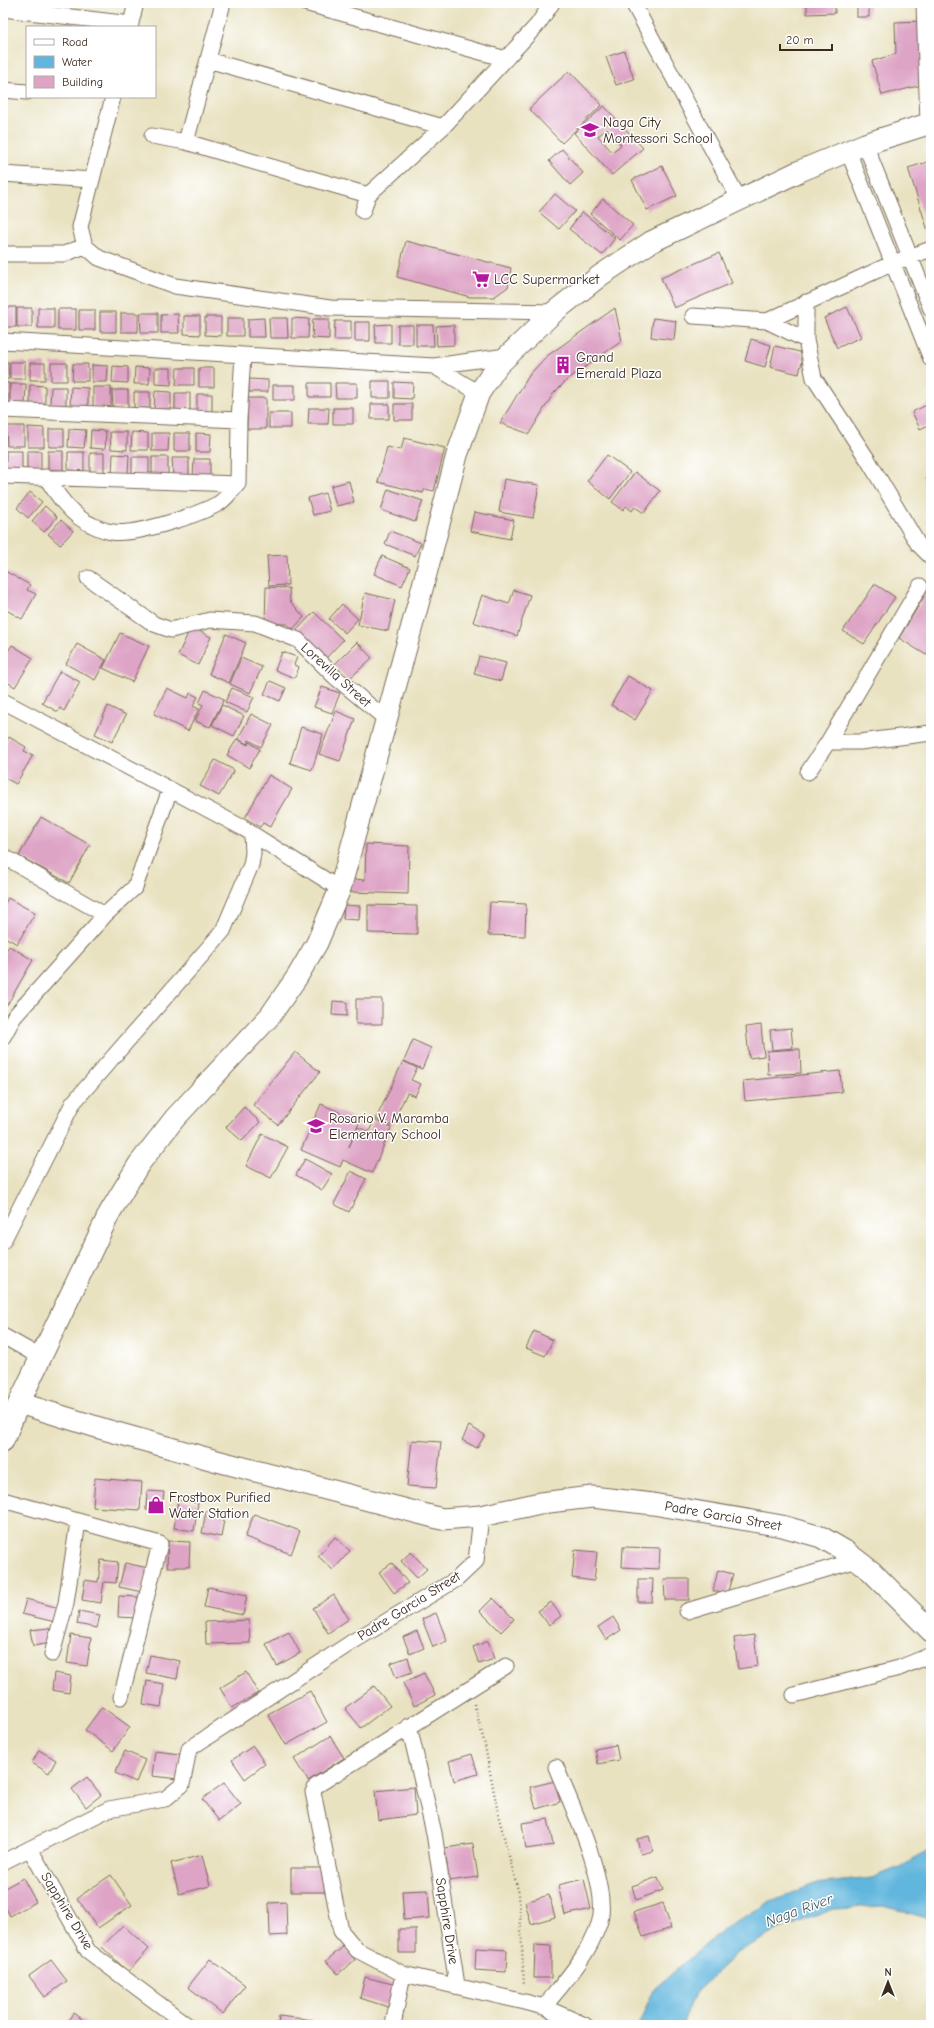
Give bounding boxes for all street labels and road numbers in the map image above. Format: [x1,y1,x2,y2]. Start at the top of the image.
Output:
street label: Lorevilla Street [297,639,375,712]
street label: Padre Garcia Street [663,1497,784,1535]
street label: Padre Garcia Street [354,1567,464,1645]
street label: Sapphire Drive [37,1869,97,1953]
street label: Sapphire Drive [432,1876,462,1966]

